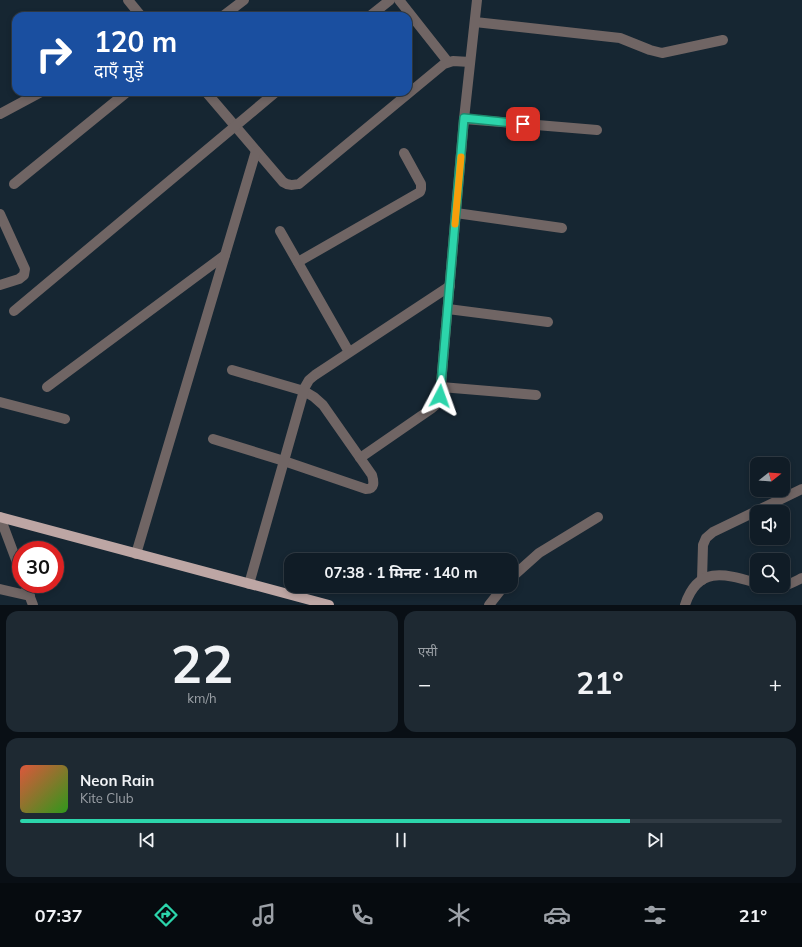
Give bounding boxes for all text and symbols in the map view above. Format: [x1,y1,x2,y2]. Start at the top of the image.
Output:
text: 120 m [94,24,177,59]
icon: right [28,28,80,80]
text: दाएँ मुड़ें [94,59,143,82]
pin [506,107,540,141]
icon: arrive [512,113,534,135]
position arrow [419,375,461,417]
north arrow [750,457,790,497]
map controls [750,457,790,593]
button: sound [750,505,790,545]
speed limit sign: 30 [12,541,64,593]
button: search [750,553,790,593]
text: 07:38 · 1 मिनट · 140 m [325,563,477,582]
text: 22 [171,631,233,696]
text: एसी [418,643,437,659]
text: 21° [576,664,624,702]
text: − [418,670,431,698]
text: + [769,670,782,698]
text: km/h [187,690,217,706]
text: Neon Rain [80,771,154,790]
text: Kite Club [80,790,134,806]
icon: previous [136,829,158,851]
icon: pause [390,829,412,851]
icon: next [644,829,666,851]
icon: directions [152,901,180,929]
icon: music [250,901,278,929]
icon: phone [348,901,376,929]
icon: climate [445,901,473,929]
icon: car [543,901,571,929]
icon: filters [641,901,669,929]
text: 07:37 [35,904,83,927]
text: 21° [739,904,767,927]

